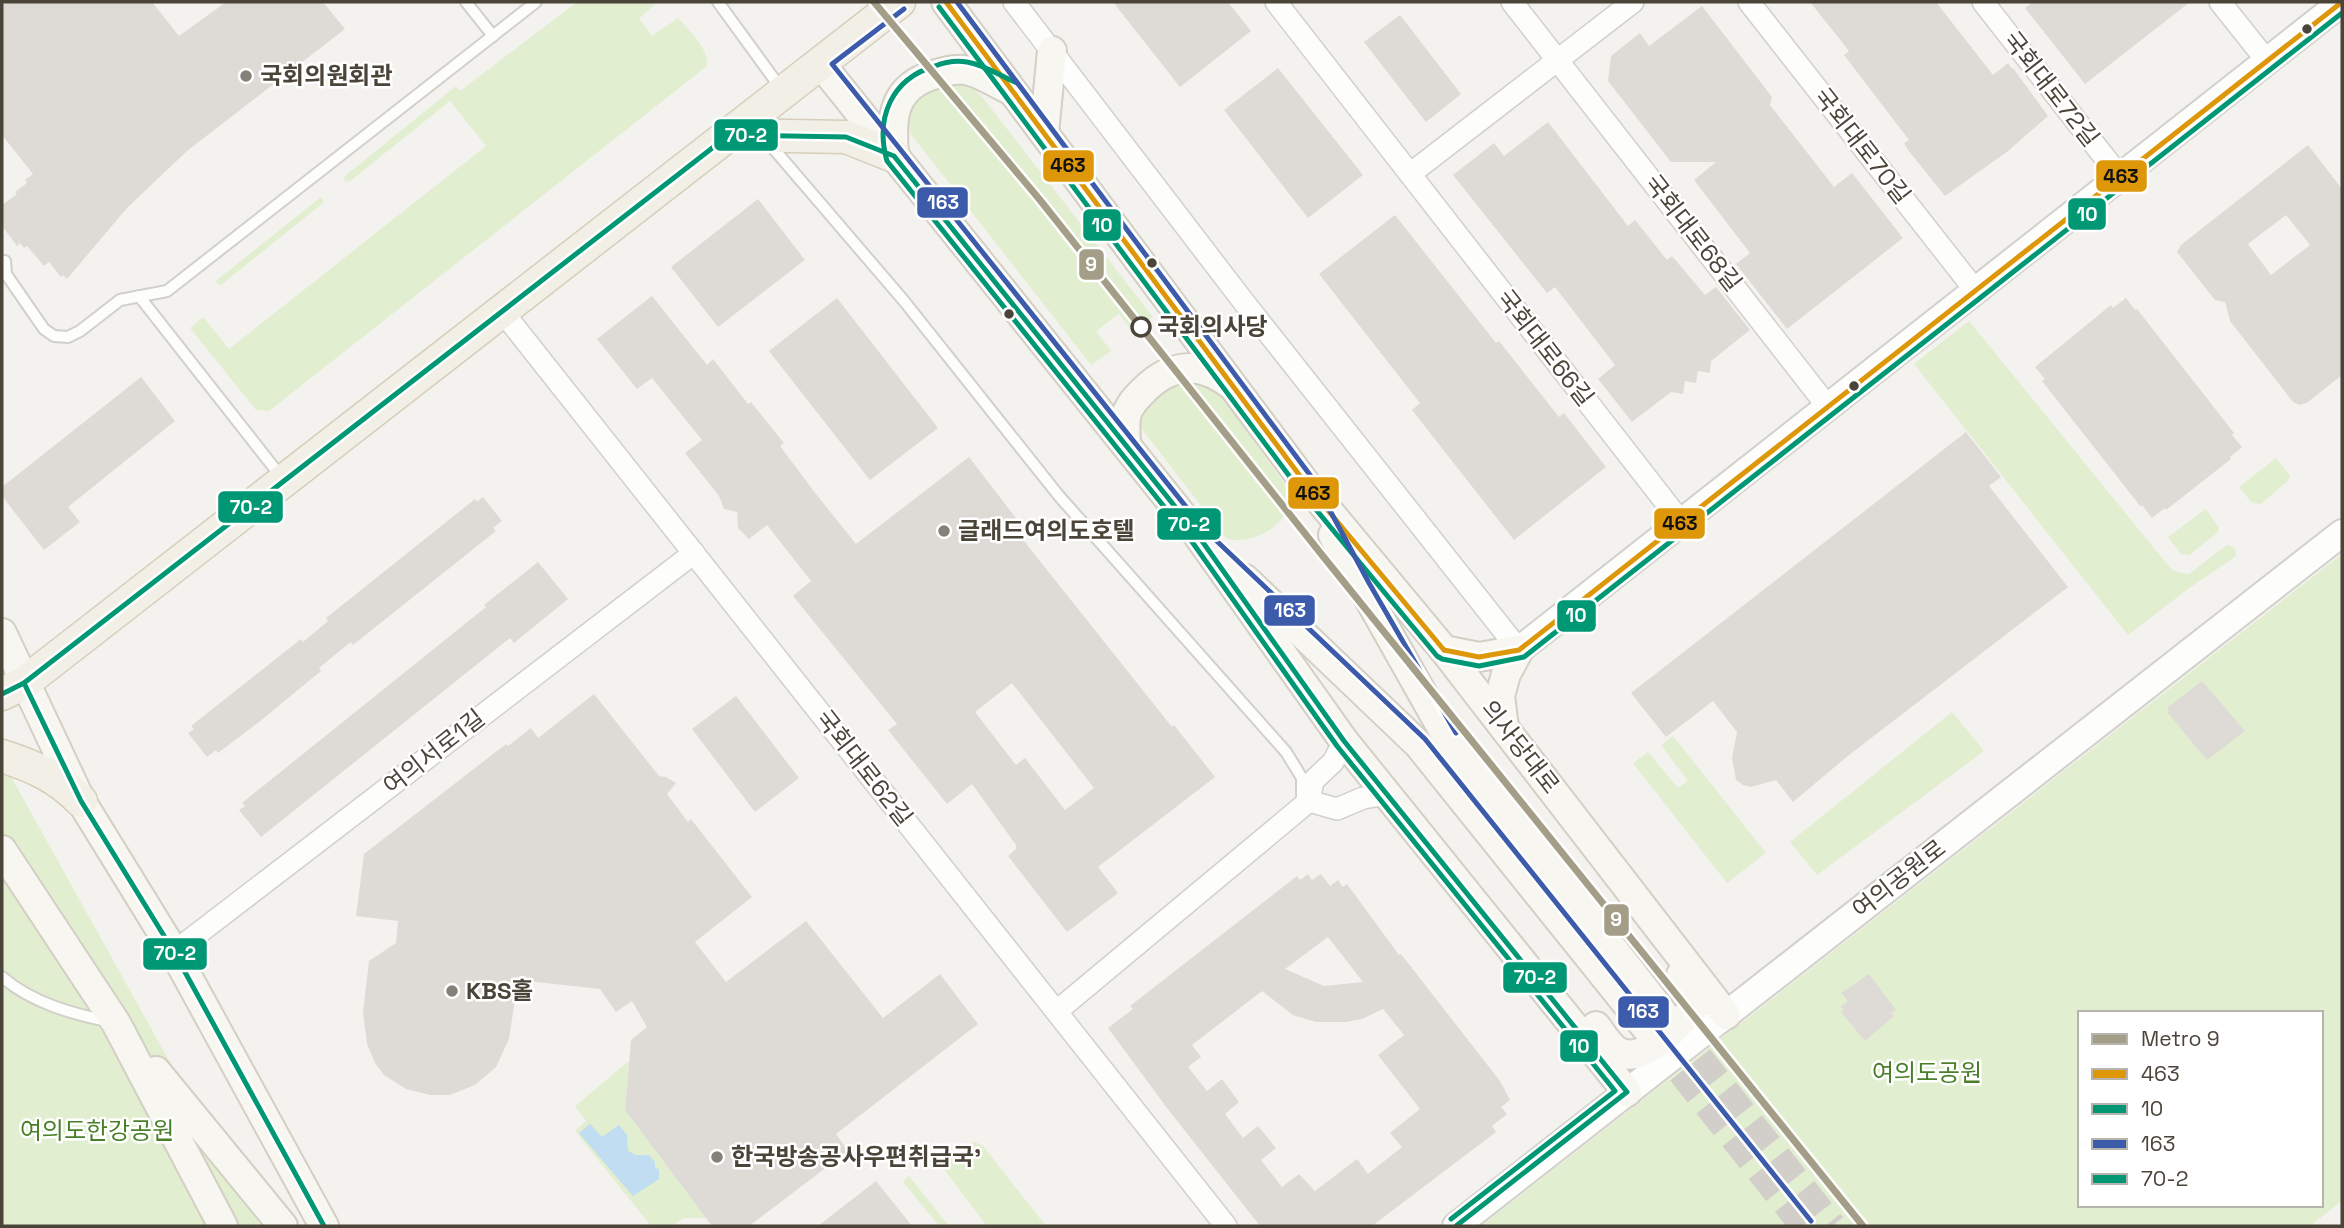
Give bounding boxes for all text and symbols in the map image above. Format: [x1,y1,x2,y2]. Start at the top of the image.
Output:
unlabelled marker [2300,22,2314,36]
street label: 국회대로72길 [1997,25,2106,153]
place label: 국회의원회관 [260,60,392,91]
marker: 국회의원회관 [238,68,254,84]
street label: 국회대로70길 [1807,81,1917,210]
line badge: 70-2 [713,118,779,152]
text: 70-2 [725,123,767,148]
line badge: 463 [1042,149,1095,183]
text: 463 [1050,153,1086,178]
line badge: 463 [2095,159,2148,193]
text: 463 [2103,164,2139,189]
street label: 국회대로68길 [1638,168,1749,297]
line badge: 163 [916,186,969,219]
text: 163 [927,190,959,215]
line badge: 10 [2067,197,2107,231]
text: 10 [2077,202,2097,227]
line badge: 10 [1082,208,1122,242]
text: 10 [1092,213,1112,238]
line badge: 9 [1078,248,1105,281]
text: 9 [1085,252,1097,277]
unlabelled marker [1145,256,1159,270]
street label: 국회대로66길 [1490,283,1601,412]
unlabelled marker [1002,307,1016,321]
place label: 국회의사당 [1157,311,1267,342]
marker: 국회의사당 [1131,317,1151,337]
unlabelled marker [1847,379,1861,393]
line badge: 463 [1287,476,1340,510]
text: 463 [1295,481,1331,506]
line badge: 70-2 [217,490,284,524]
text: 70-2 [230,495,272,520]
line badge: 70-2 [1156,507,1222,541]
line badge: 463 [1653,507,1706,540]
text: 463 [1662,511,1698,536]
text: 70-2 [1168,512,1210,537]
place label: 글래드여의도호텔 [958,515,1135,546]
marker: 글래드여의도호텔 [936,523,952,539]
line badge: 163 [1263,594,1316,627]
text: 163 [1274,598,1306,623]
line badge: 10 [1556,599,1597,633]
text: 10 [1566,603,1586,628]
street label: 의사당대로 [1474,694,1567,800]
street label: 여의서로1길 [377,702,491,801]
street label: 국회대로62길 [809,703,920,832]
street label: 여의공원로 [1846,832,1952,925]
line badge: 9 [1603,903,1630,937]
text: 9 [1610,907,1622,932]
line badge: 70-2 [142,937,208,971]
text: 70-2 [154,941,196,966]
line badge: 70-2 [1502,961,1568,994]
text: 70-2 [1514,965,1556,990]
place label: KBS홀 [466,975,534,1006]
marker: KBS홀 [444,983,460,999]
line badge: 163 [1617,995,1670,1029]
text: 163 [1627,999,1659,1024]
legend [2078,1011,2323,1207]
text: Metro 9 [2141,1025,2220,1052]
line badge: 10 [1559,1029,1599,1063]
text: 10 [1569,1034,1589,1059]
park label: 여의도공원 [1872,1057,1982,1088]
text: 463 [2141,1060,2180,1087]
text: 10 [2141,1095,2163,1122]
park label: 여의도한강공원 [20,1115,174,1146]
text: 163 [2141,1130,2175,1157]
place label: 한국방송공사우편취급국' [731,1141,981,1172]
marker: 한국방송공사우편취급국' [709,1149,725,1165]
text: 70-2 [2141,1165,2188,1192]

